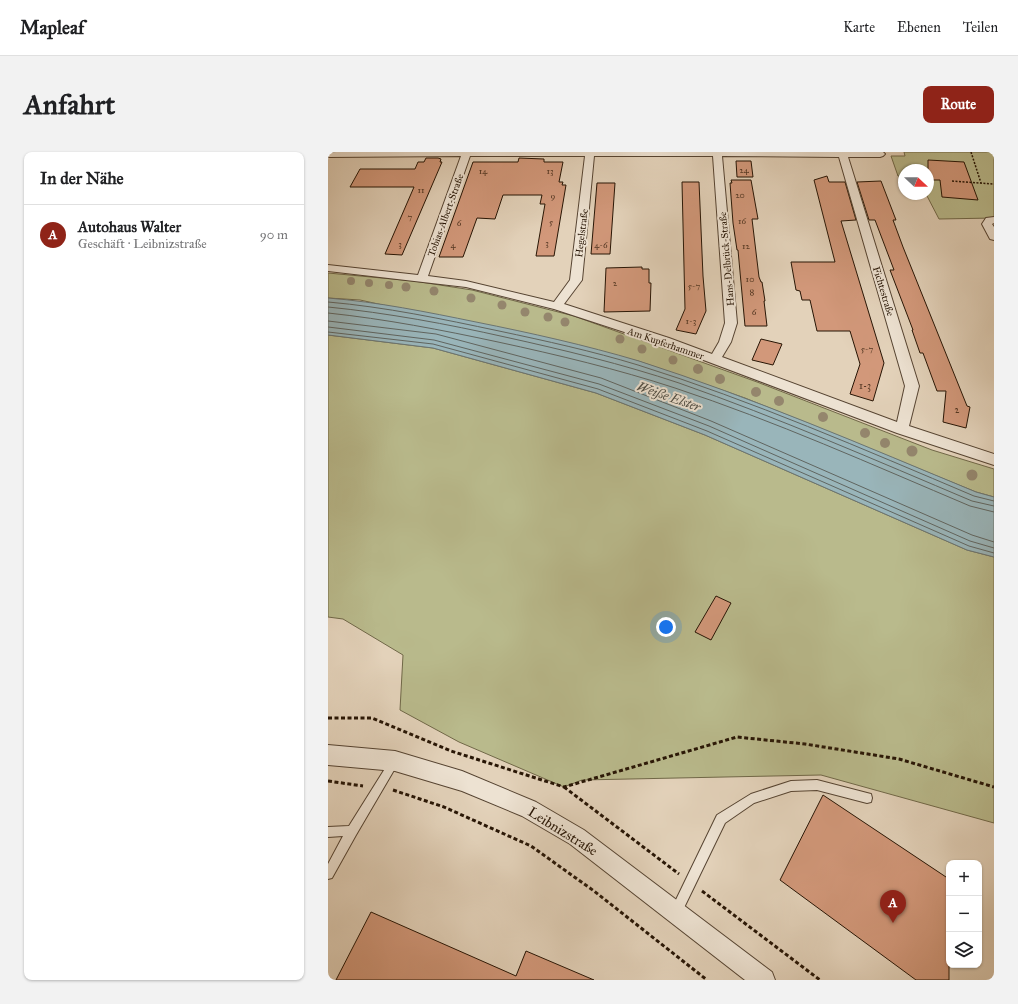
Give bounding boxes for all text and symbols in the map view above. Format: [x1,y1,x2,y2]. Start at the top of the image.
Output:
text: Mapleaf [20,16,84,39]
text: Karte [843,19,875,36]
text: Ebenen [897,19,941,36]
text: Teilen [963,19,998,36]
button: Route [923,86,994,123]
text: Anfahrt [24,87,115,122]
house number: 24 [739,164,750,175]
north arrow [898,164,934,200]
house number: 14 [479,165,488,176]
house number: 13 [546,165,554,176]
text: In der Nähe [40,168,124,189]
street label: Tobias-Albert-Straße [425,172,466,258]
house number: 11 [417,184,425,195]
house number: 20 [735,189,745,200]
house number: 9 [551,190,556,201]
street label: Hegelstraße [573,208,591,258]
house number: 7 [408,211,413,222]
street label: Hans-Delbrück-Straße [717,211,737,306]
house number: 16 [738,215,746,226]
house number: 5 [549,216,554,227]
house number: 6 [457,217,462,228]
text: Autohaus Walter [78,218,181,236]
text: A [49,227,57,243]
text: 90 m [260,227,288,243]
text: Geschäft · Leibnizstraße [78,236,207,252]
house number: 3 [545,237,549,248]
house number: 3 [398,238,402,249]
house number: 4 [450,239,456,250]
house number: 4-6 [594,239,608,250]
house number: 12 [742,240,751,251]
street label: Fichtestraße [870,265,896,318]
house number: 10 [746,273,754,284]
house number: 2 [613,277,618,288]
house number: 5-7 [688,280,701,291]
house number: 8 [750,286,755,297]
house number: 6 [752,306,757,317]
house number: 1-3 [686,315,697,326]
street label: Am Kupferhammer [625,325,706,363]
house number: 5-7 [861,343,874,354]
water label: Weiße Elster [635,379,703,415]
house number: 1-3 [859,380,871,392]
house number: 2 [955,404,960,416]
your location [656,617,676,637]
street label: Leibnizstraße [525,803,601,860]
map controls [946,860,982,968]
button: + [946,860,982,896]
pin: A [880,890,906,923]
button: − [946,896,982,932]
button: layers [946,932,982,968]

